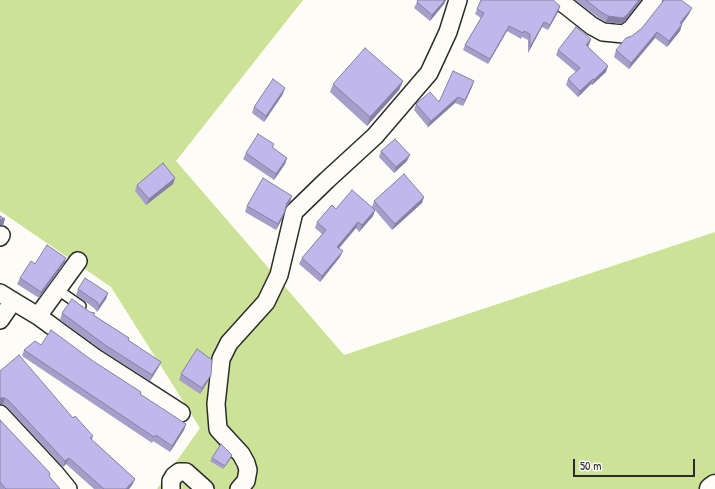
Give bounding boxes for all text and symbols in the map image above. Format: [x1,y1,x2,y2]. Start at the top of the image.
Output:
scale bar [575,451,697,477]
text: 50 m [580,457,601,474]

